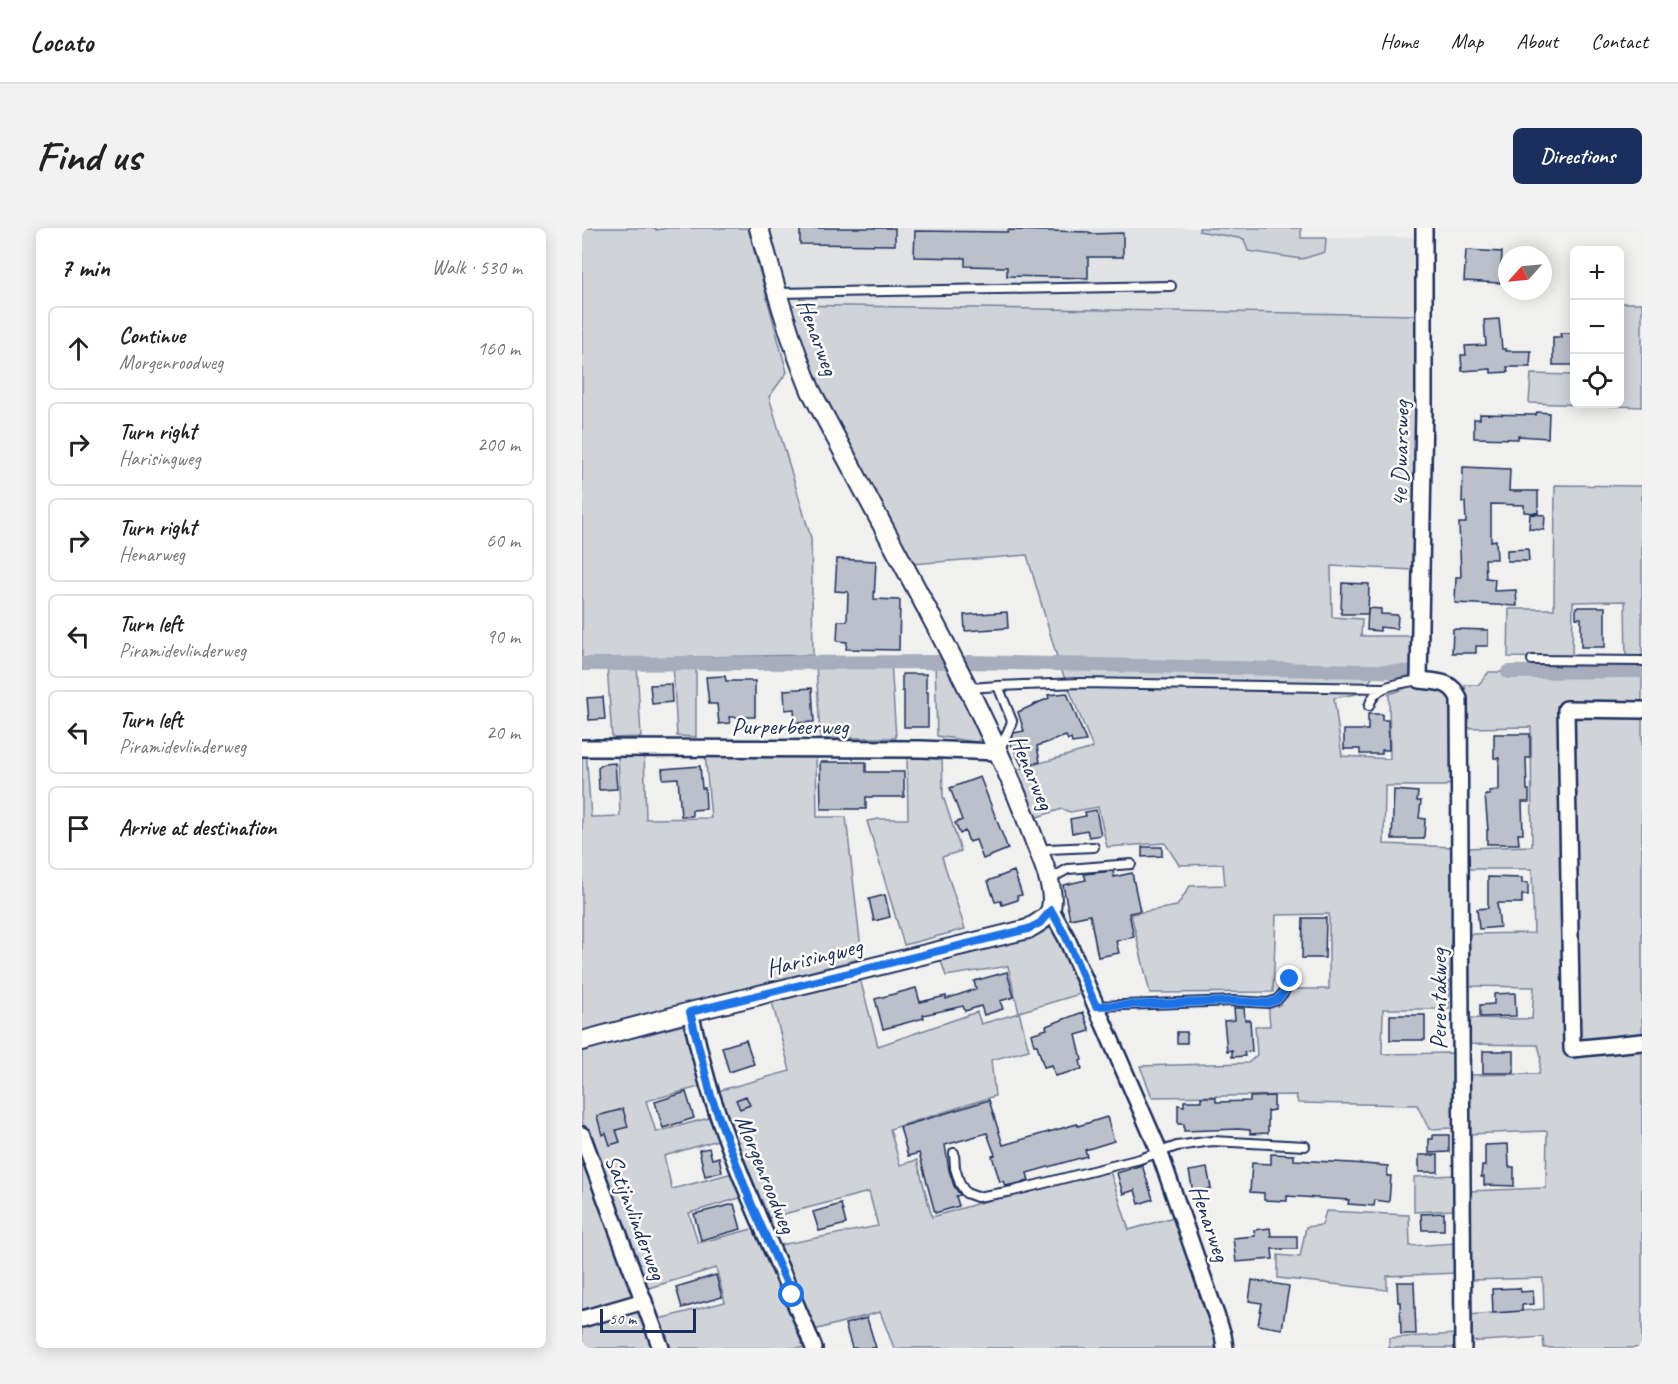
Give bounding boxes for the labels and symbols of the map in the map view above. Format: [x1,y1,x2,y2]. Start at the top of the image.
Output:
north arrow [1498,246,1552,300]
street label: Henarweg [790,295,846,381]
street label: 4e Dwarsweg [1384,398,1416,507]
street label: Purperbeerweg [732,711,850,741]
street label: Henarweg [1003,730,1062,816]
street label: Harisingweg [763,930,867,983]
street label: Perentakweg [1423,947,1453,1049]
route end [1276,965,1302,991]
street label: Morgenroodweg [729,1110,804,1239]
street label: Satijnvlinderweg [598,1150,674,1285]
street label: Henarweg [1183,1181,1238,1267]
route start [778,1281,804,1307]
scale bar [600,1306,696,1334]

